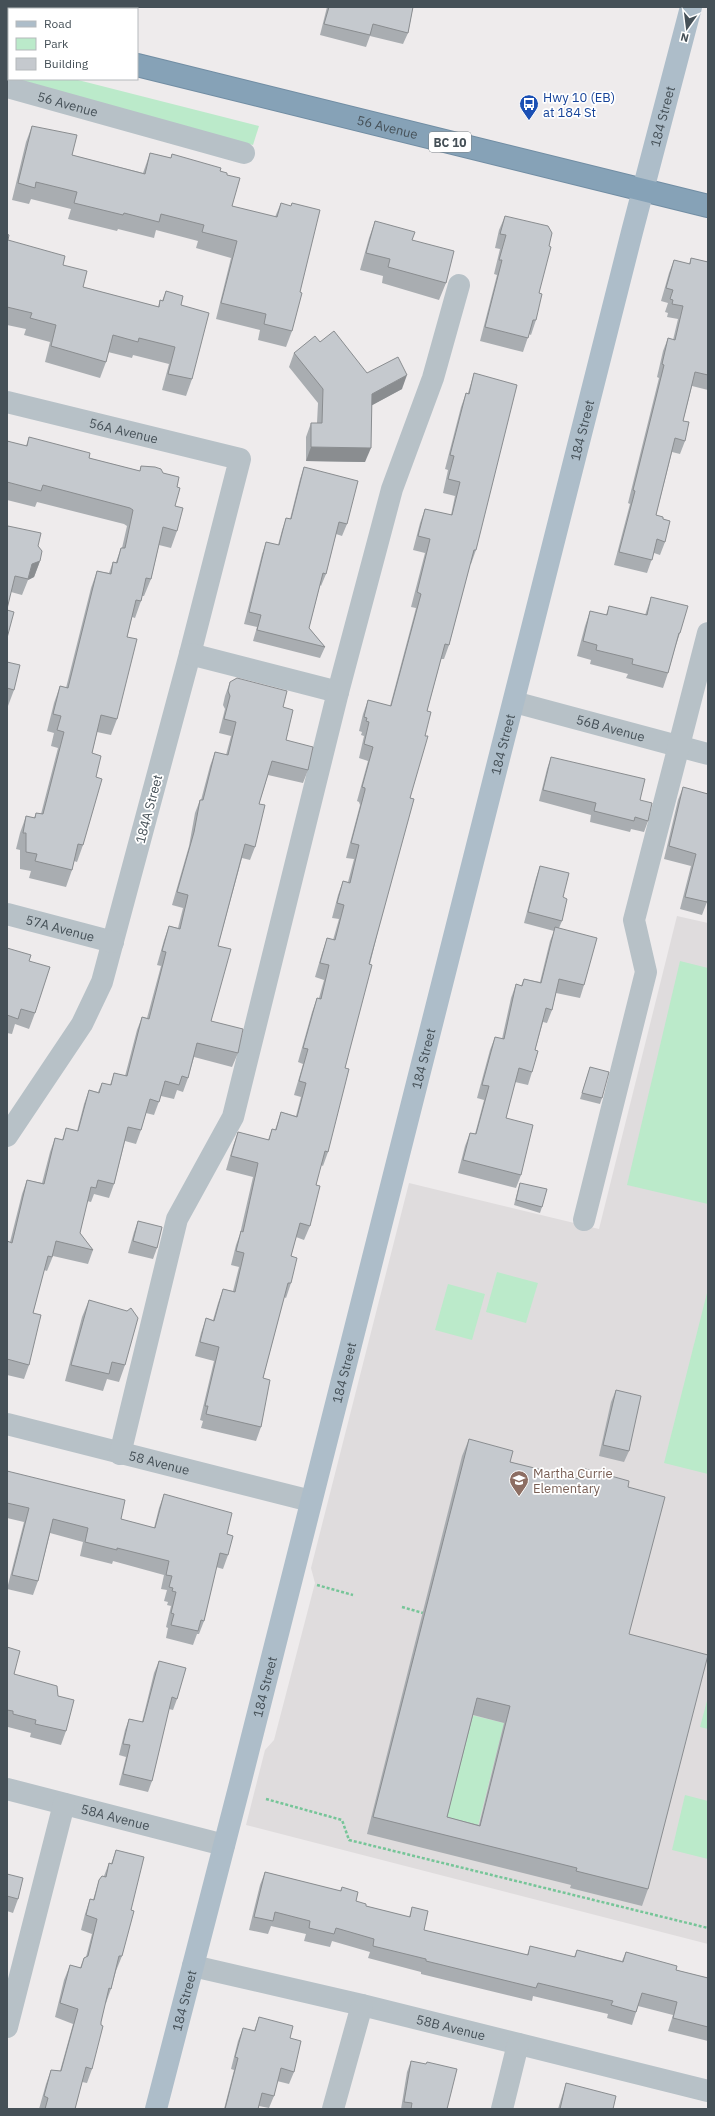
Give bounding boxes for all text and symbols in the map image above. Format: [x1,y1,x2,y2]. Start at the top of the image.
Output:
legend [8,8,138,80]
north arrow [667,8,707,48]
text: Road [44,16,72,31]
text: N [679,30,690,45]
text: Park [44,36,69,51]
text: Building [44,56,89,71]
street label: 184 Street [646,84,678,149]
street label: 56 Avenue [35,87,100,120]
place label: Hwy 10 (EB) at 184 St [543,89,615,121]
bus stop icon: Hwy 10 (EB) at 184 St [518,93,540,121]
street label: 56 Avenue [355,111,420,143]
road number: BC 10 [429,132,471,152]
street label: 184 Street [566,398,598,462]
street label: 56A Avenue [87,414,160,447]
street label: 56B Avenue [574,711,647,745]
street label: 184 Street [487,712,518,777]
street label: 184A Street [132,773,166,845]
street label: 57A Avenue [24,911,96,945]
street label: 184 Street [407,1026,439,1091]
street label: 184 Street [328,1340,360,1405]
street label: 58 Avenue [127,1447,191,1478]
place label: Martha Currie Elementary [533,1465,613,1497]
school or university icon: Martha Currie Elementary [508,1469,530,1497]
street label: 184 Street [249,1654,280,1719]
street label: 58A Avenue [79,1800,152,1834]
street label: 184 Street [168,1968,200,2033]
street label: 58B Avenue [415,2010,487,2044]

